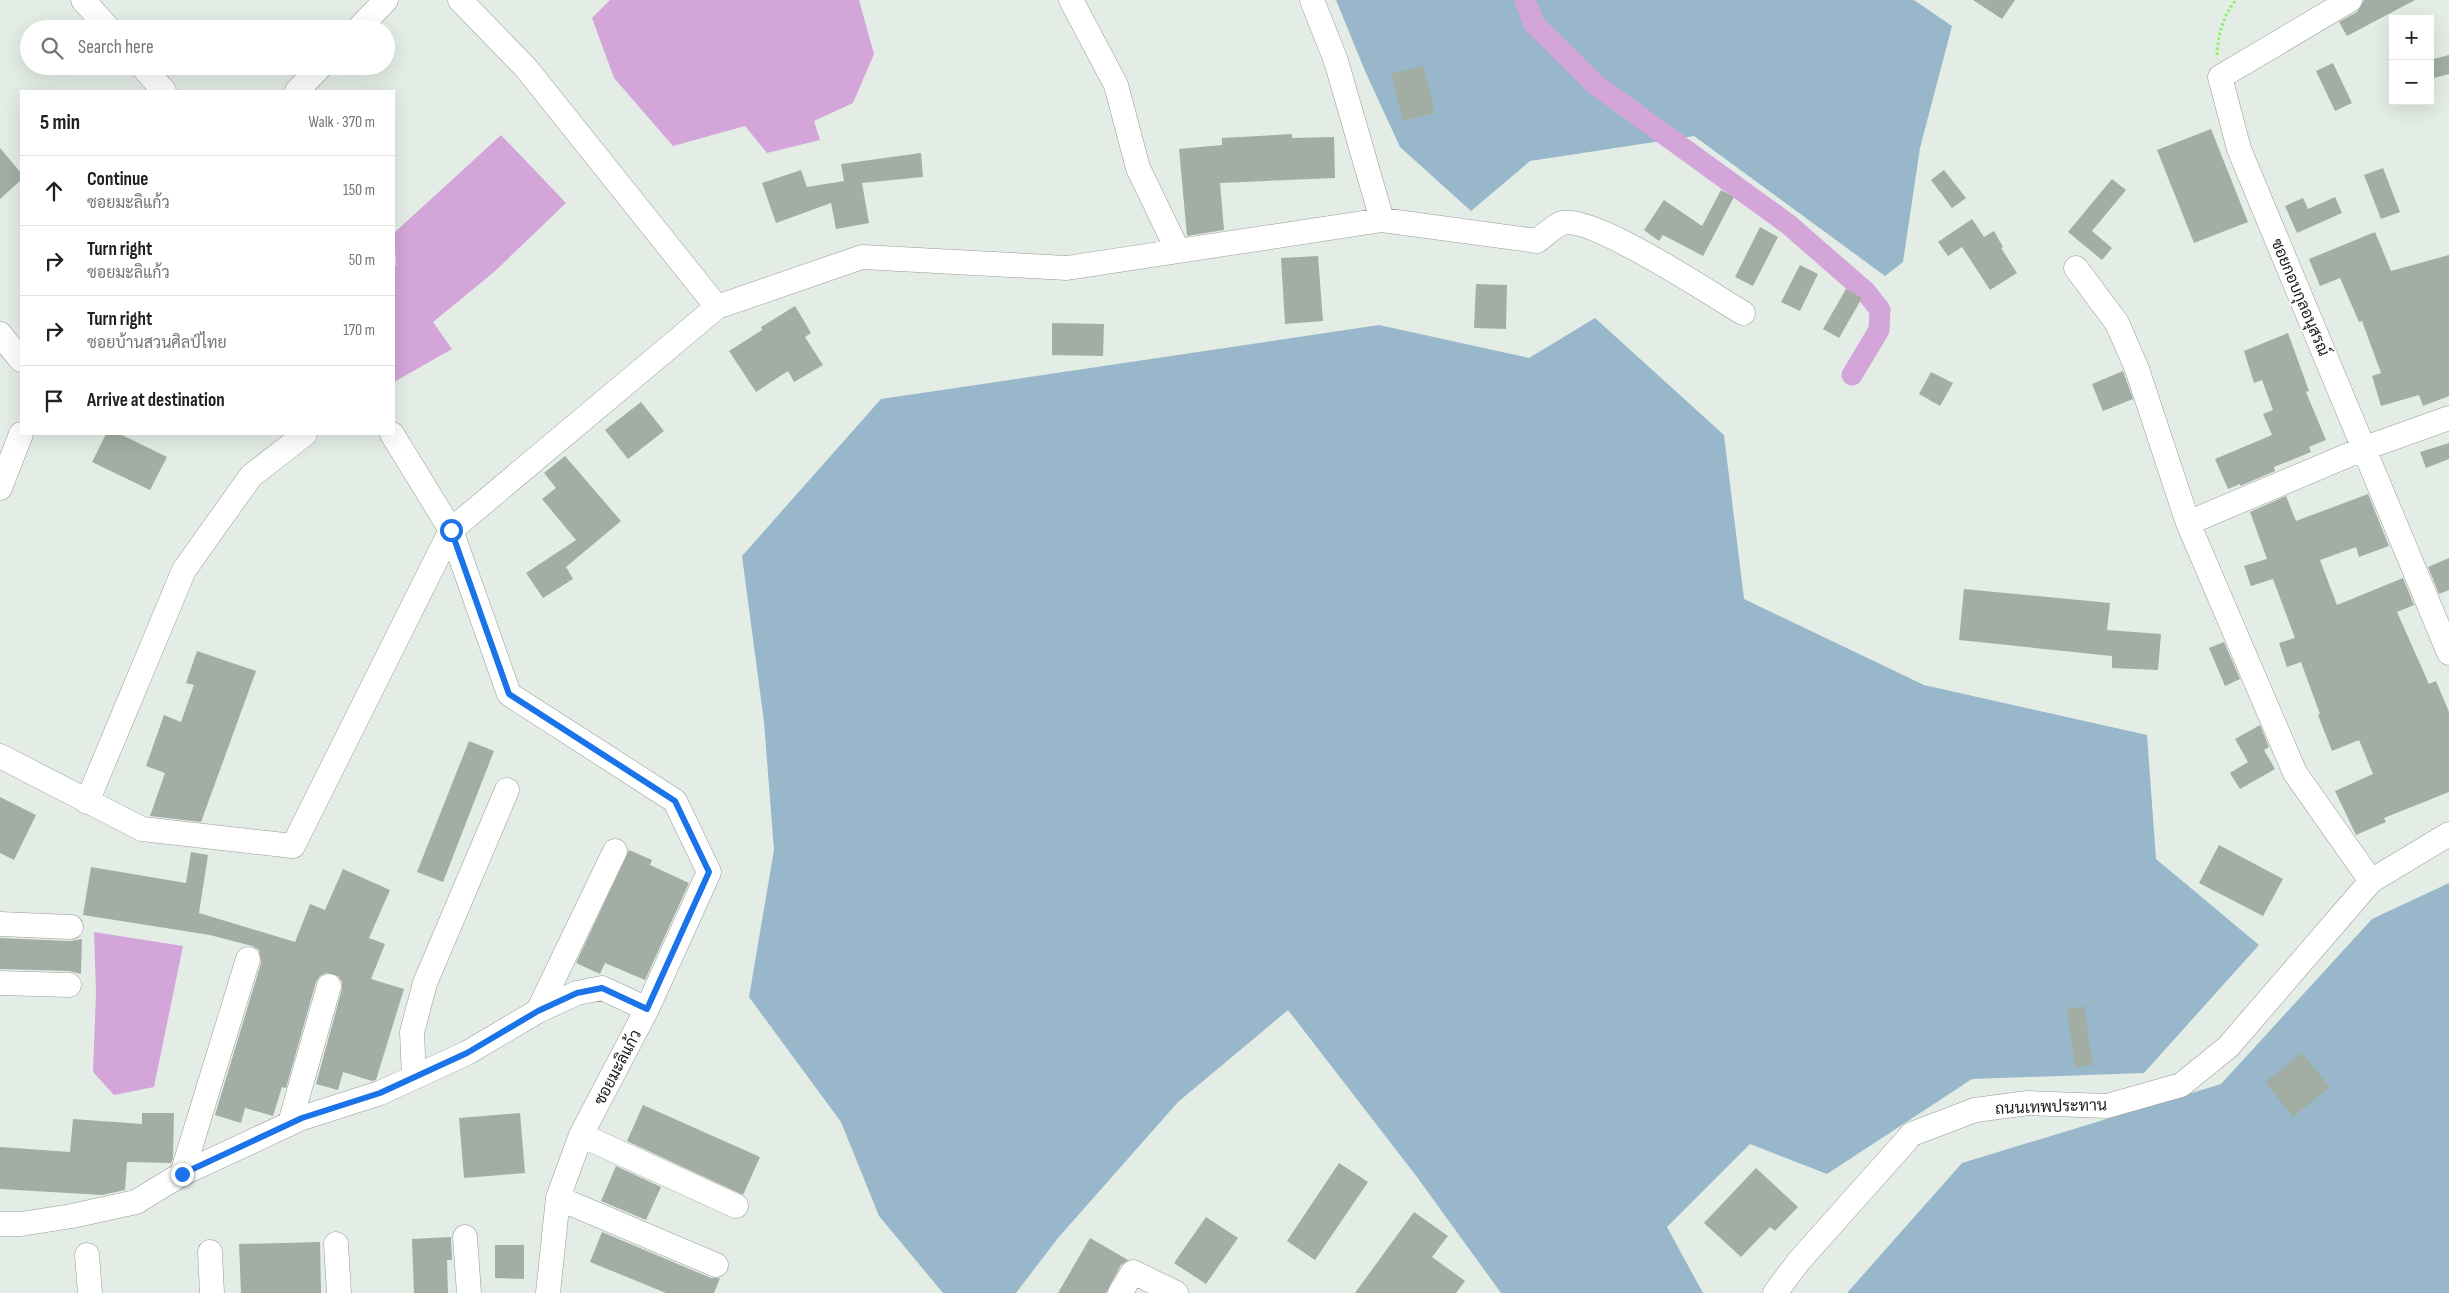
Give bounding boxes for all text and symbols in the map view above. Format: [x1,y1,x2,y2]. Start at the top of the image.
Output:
map controls [2389,15,2434,105]
button: + [2389,15,2434,60]
search box [20,20,395,75]
icon: search [38,34,66,62]
text: Search here [78,36,154,59]
button: − [2389,60,2434,105]
text: 5 min [40,110,80,135]
text: Walk · 370 m [308,113,375,132]
text: Continue [87,168,148,191]
icon: ahead [40,177,68,205]
text: 150 m [343,181,375,200]
text: ซอยมะลิแก้ว [87,194,170,213]
street label: ซอยกอบกุลอนุสรณ์ [2265,234,2337,360]
text: Turn right [87,238,152,261]
icon: right [40,247,68,275]
text: 50 m [349,251,375,270]
text: ซอยมะลิแก้ว [87,264,170,283]
text: Turn right [87,308,152,331]
icon: right [40,317,68,345]
text: 170 m [343,321,375,340]
text: ซอยบ้านสวนศิลป์ไทย [87,334,227,353]
icon: arrive [40,387,68,415]
text: Arrive at destination [87,389,225,412]
route start [440,519,463,542]
street label: ซอยมะลิแก้ว [589,1026,646,1109]
street label: ถนนเทพประทาน [1995,1096,2107,1119]
route end [171,1163,194,1186]

